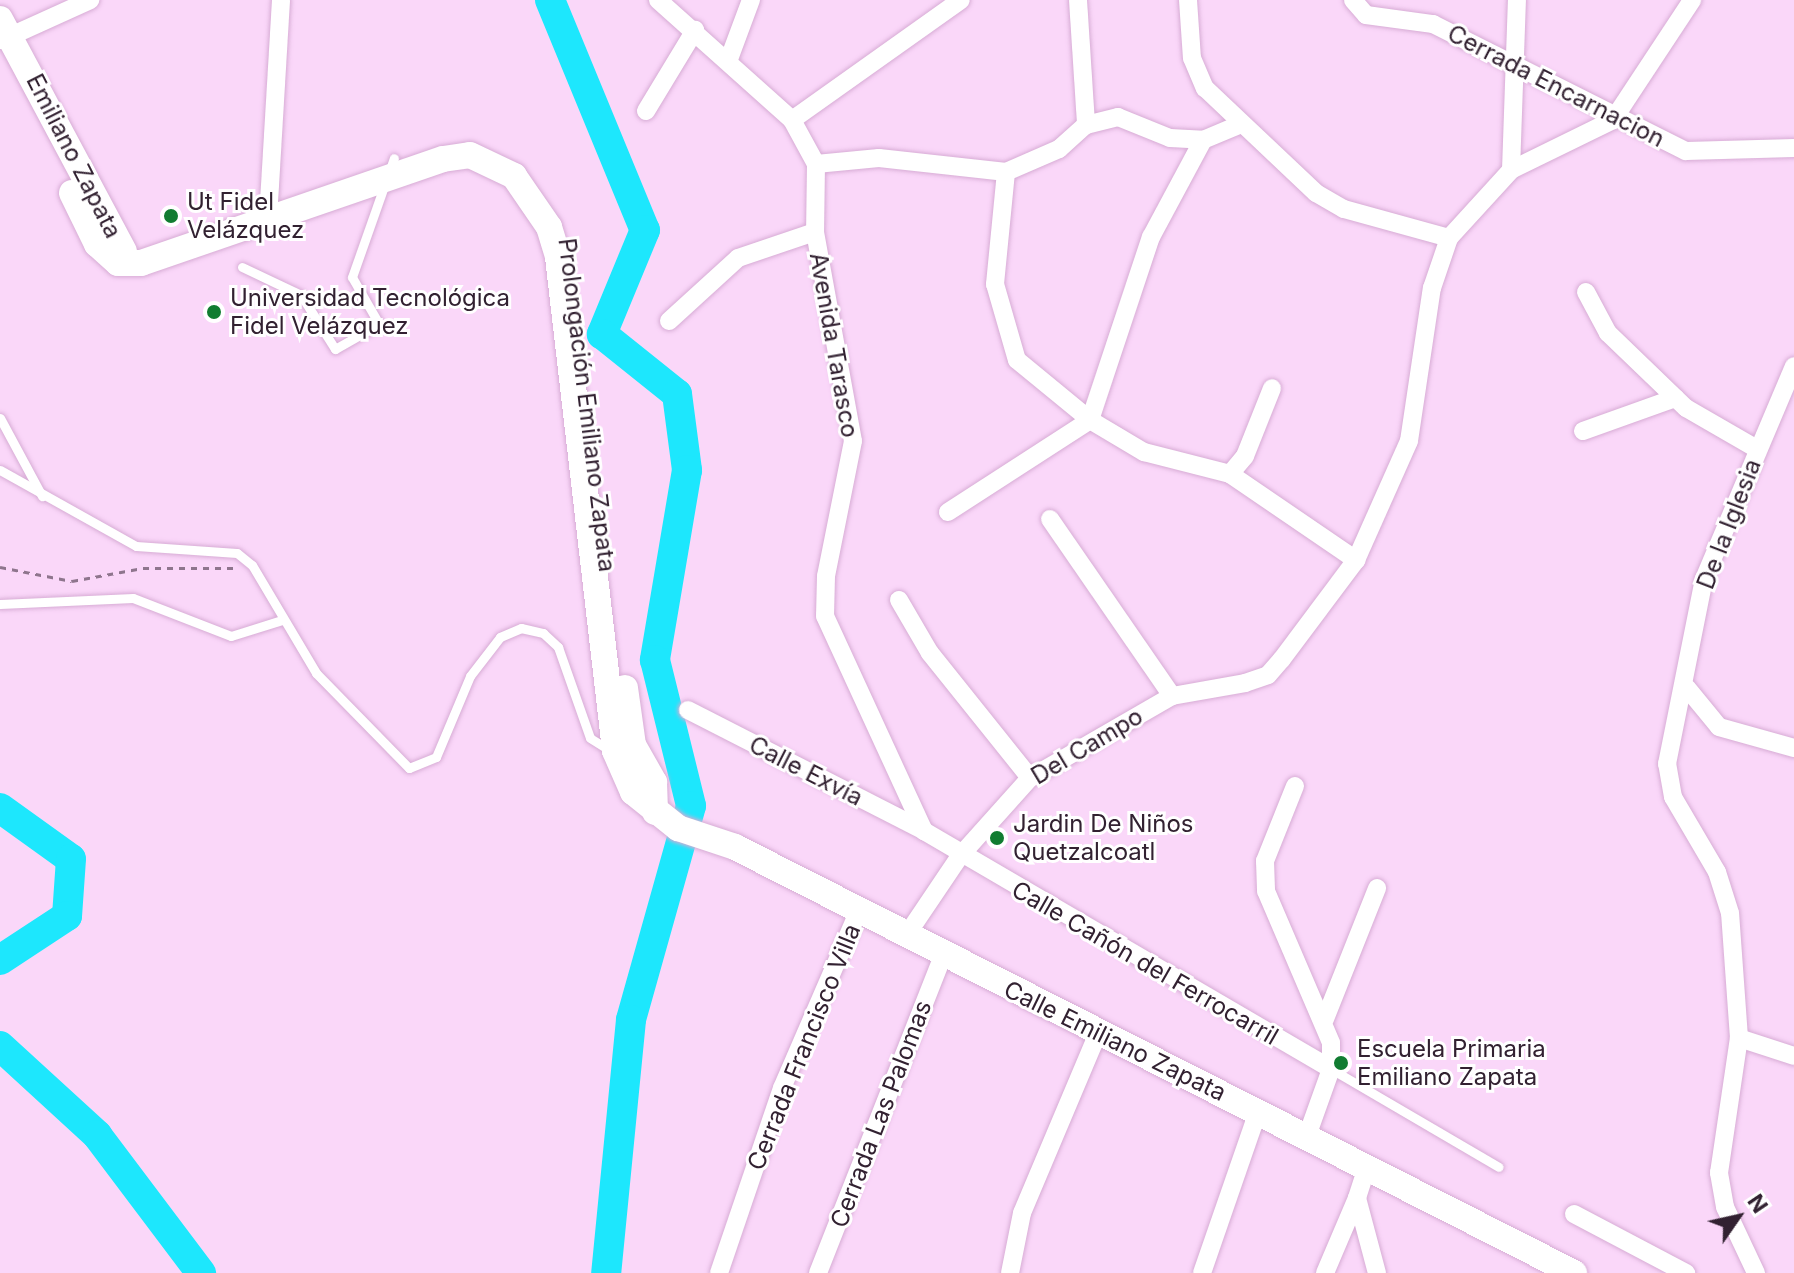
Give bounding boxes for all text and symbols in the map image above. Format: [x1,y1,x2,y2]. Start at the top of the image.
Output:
street label: Cerrada Encarnacion [1443,19,1669,153]
street label: Emiliano Zapata [20,69,128,243]
place label: Ut Fidel Velázquez [187,188,304,244]
marker: Ut Fidel Velázquez [162,207,180,225]
street label: Prolongación Emiliano Zapata [552,237,622,573]
street label: Avenida Tarasco [804,250,864,440]
place label: Universidad Tecnológica Fidel Velázquez [230,284,510,340]
marker: Universidad Tecnológica Fidel Velázquez [205,303,223,321]
street label: De la Iglesia [1691,455,1767,593]
street label: Del Campo [1026,701,1148,791]
street label: Calle Exvía [744,730,868,812]
place label: Jardin De Niños Quetzalcoatl [1013,810,1193,866]
marker: Jardin De Niños Quetzalcoatl [988,829,1006,847]
street label: Calle Cañón del Ferrocarril [1007,875,1283,1051]
street label: Cerrada Francisco Villa [741,920,867,1174]
street label: Calle Emiliano Zapata [999,975,1231,1107]
street label: Cerrada Las Palomas [824,996,938,1232]
place label: Escuela Primaria Emiliano Zapata [1357,1035,1546,1091]
marker: Escuela Primaria Emiliano Zapata [1332,1054,1350,1072]
north arrow [1698,1177,1778,1257]
text: N [1742,1189,1773,1218]

